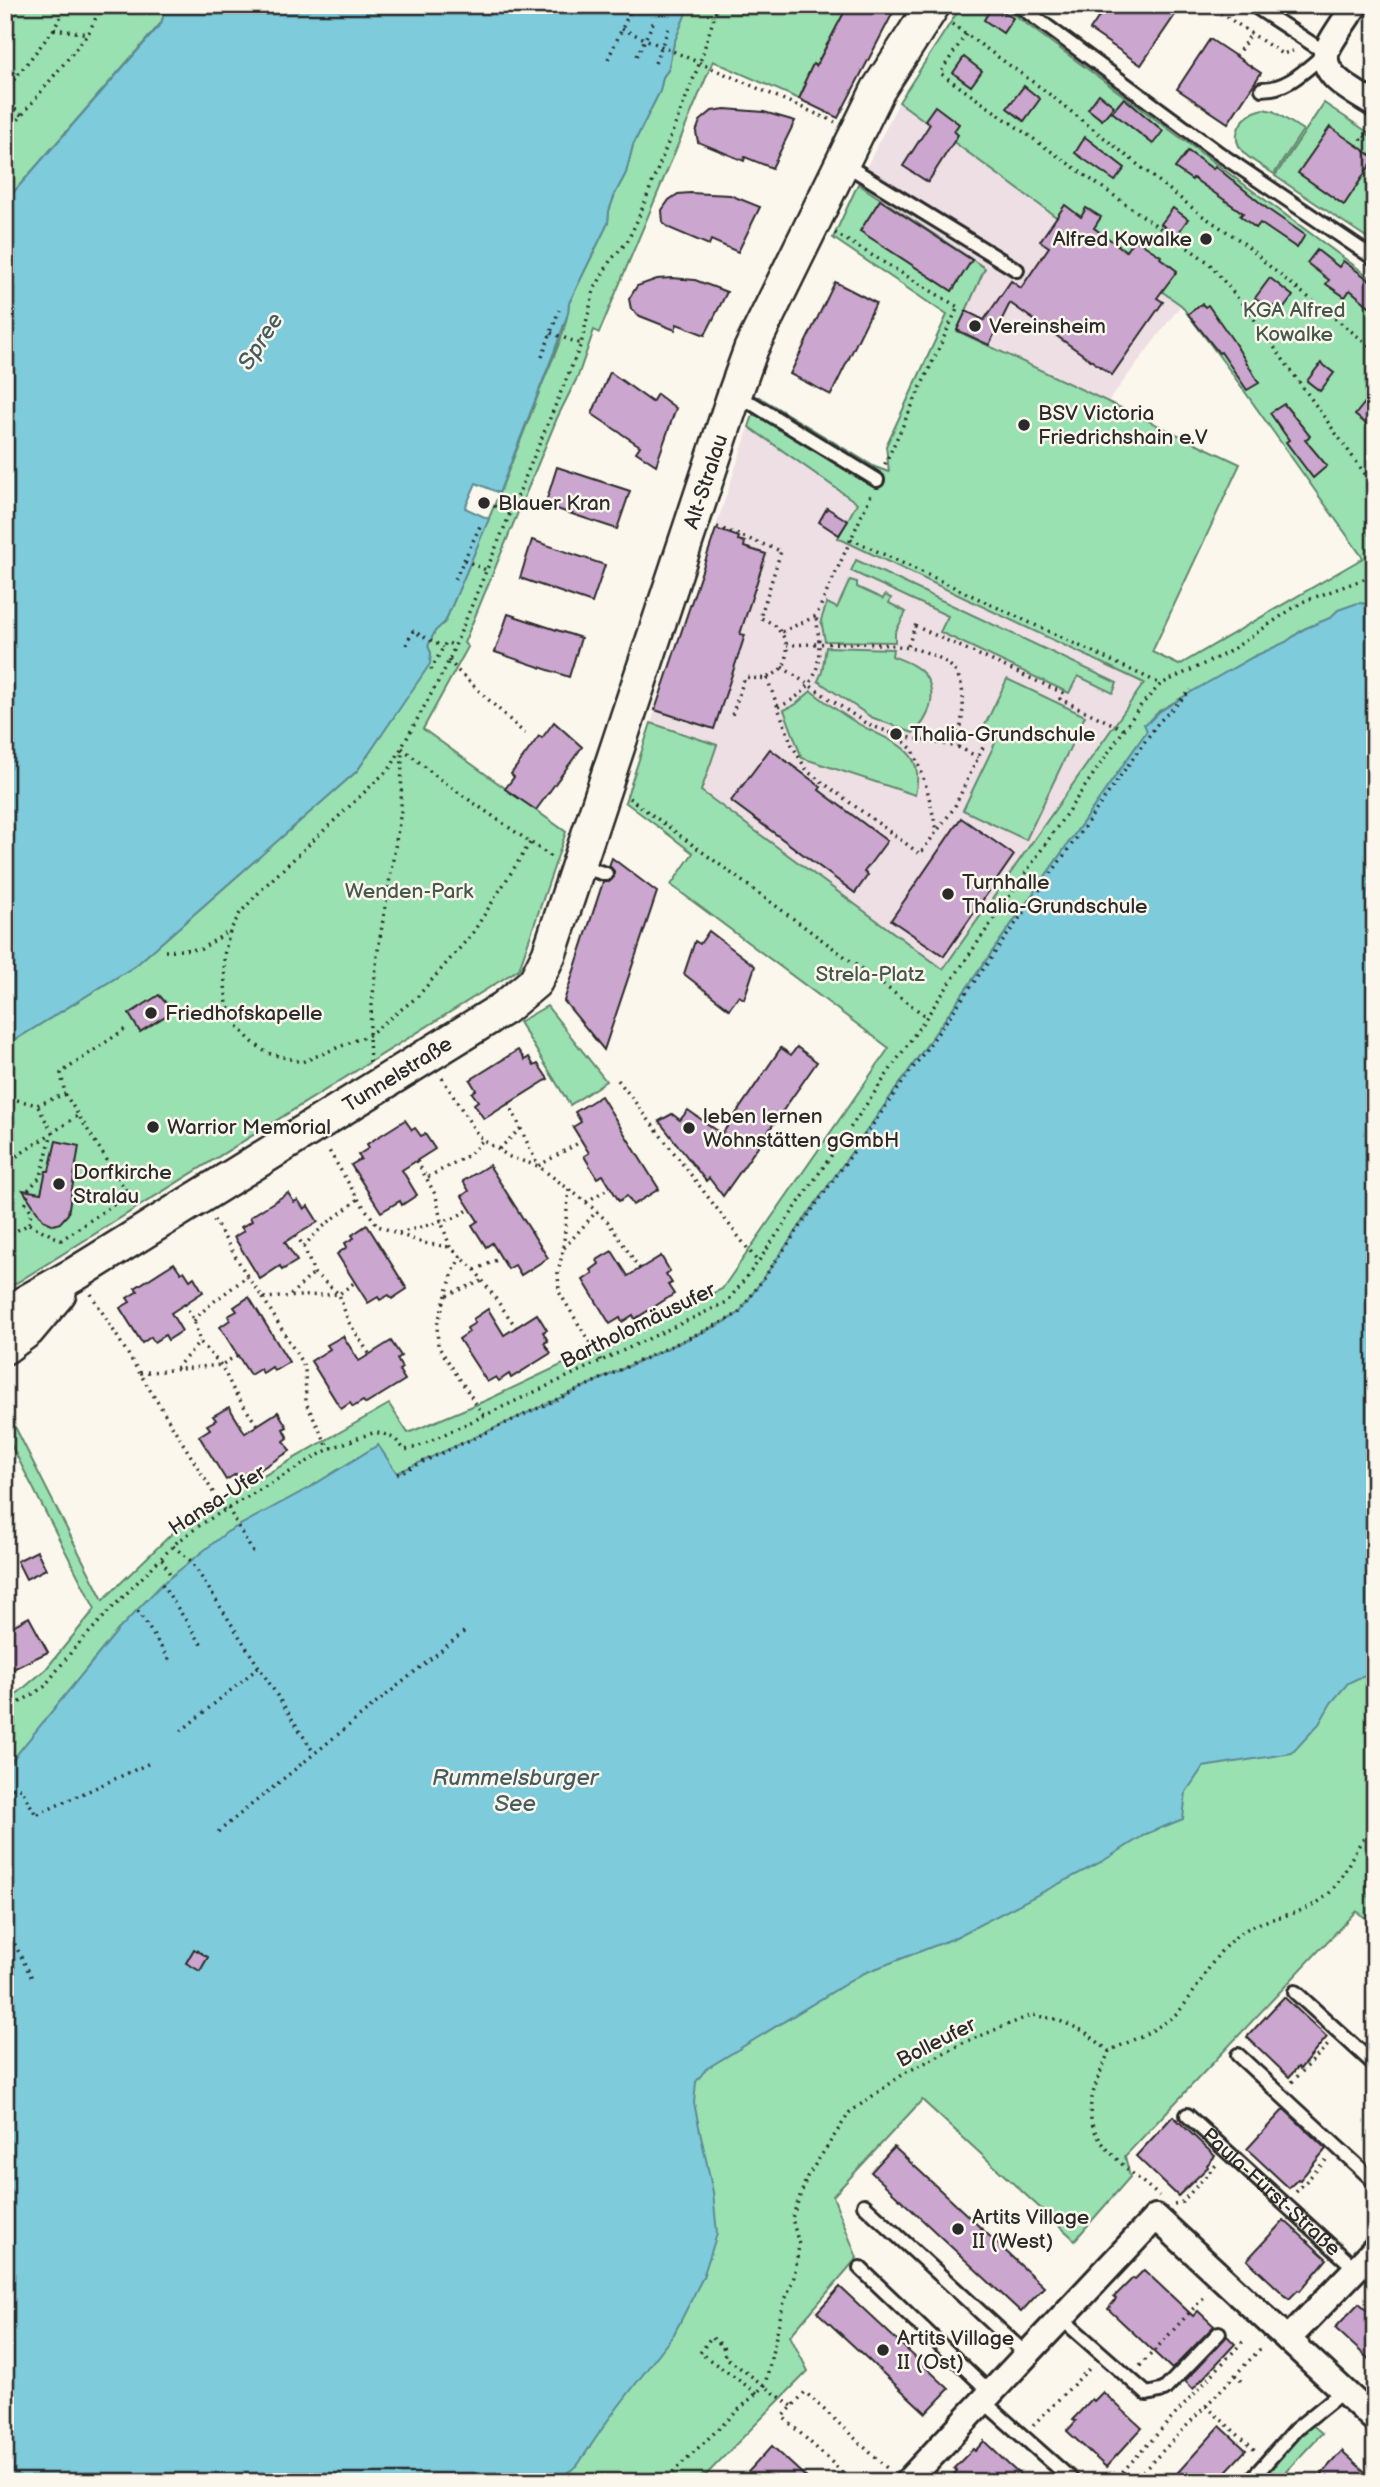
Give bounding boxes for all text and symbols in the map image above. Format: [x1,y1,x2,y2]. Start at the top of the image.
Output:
place label: Alfred Kowalke [1053,227,1192,252]
marker: Alfred Kowalke [1198,231,1214,247]
park label: KGA Alfred Kowalke [1243,298,1345,347]
water label: Spree [232,307,290,376]
place label: Vereinsheim [989,314,1106,339]
marker: Vereinsheim [967,318,983,334]
place label: BSV Victoria Friedrichshain e.V [1038,401,1208,450]
marker: BSV Victoria Friedrichshain e.V [1016,417,1032,433]
street label: Alt-Stralau [679,431,733,532]
place label: Blauer Kran [498,491,611,516]
marker: Blauer Kran [476,495,492,511]
place label: Thalia-Grundschule [910,722,1095,747]
marker: Thalia-Grundschule [888,726,904,742]
place label: Turnhalle Thalia-Grundschule [962,870,1147,919]
park label: Wenden-Park [345,879,474,904]
marker: Turnhalle Thalia-Grundschule [940,886,956,902]
park label: Strela-Platz [816,962,925,987]
place label: Friedhofskapelle [165,1001,322,1026]
marker: Friedhofskapelle [143,1005,159,1021]
street label: Tunnelstraße [339,1031,457,1118]
place label: leben lernen Wohnstätten gGmbH [703,1104,899,1153]
place label: Warrior Memorial [167,1115,331,1140]
marker: Warrior Memorial [145,1119,161,1135]
marker: leben lernen Wohnstätten gGmbH [681,1120,697,1136]
place label: Dorfkirche Stralau [73,1160,172,1209]
marker: Dorfkirche Stralau [51,1176,67,1192]
street label: Bartholomäusufer [557,1277,720,1374]
street label: Hansa-Ufer [164,1460,271,1541]
water label: Rummelsburger See [432,1764,600,1818]
street label: Bolleufer [892,2012,980,2073]
street label: Paula-Fürst-Straße [1196,2123,1345,2262]
place label: Artits Village II (West) [972,2205,1089,2254]
marker: Artits Village II (West) [950,2221,966,2237]
place label: Artits Village II (Ost) [897,2326,1014,2375]
marker: Artits Village II (Ost) [875,2342,891,2358]

